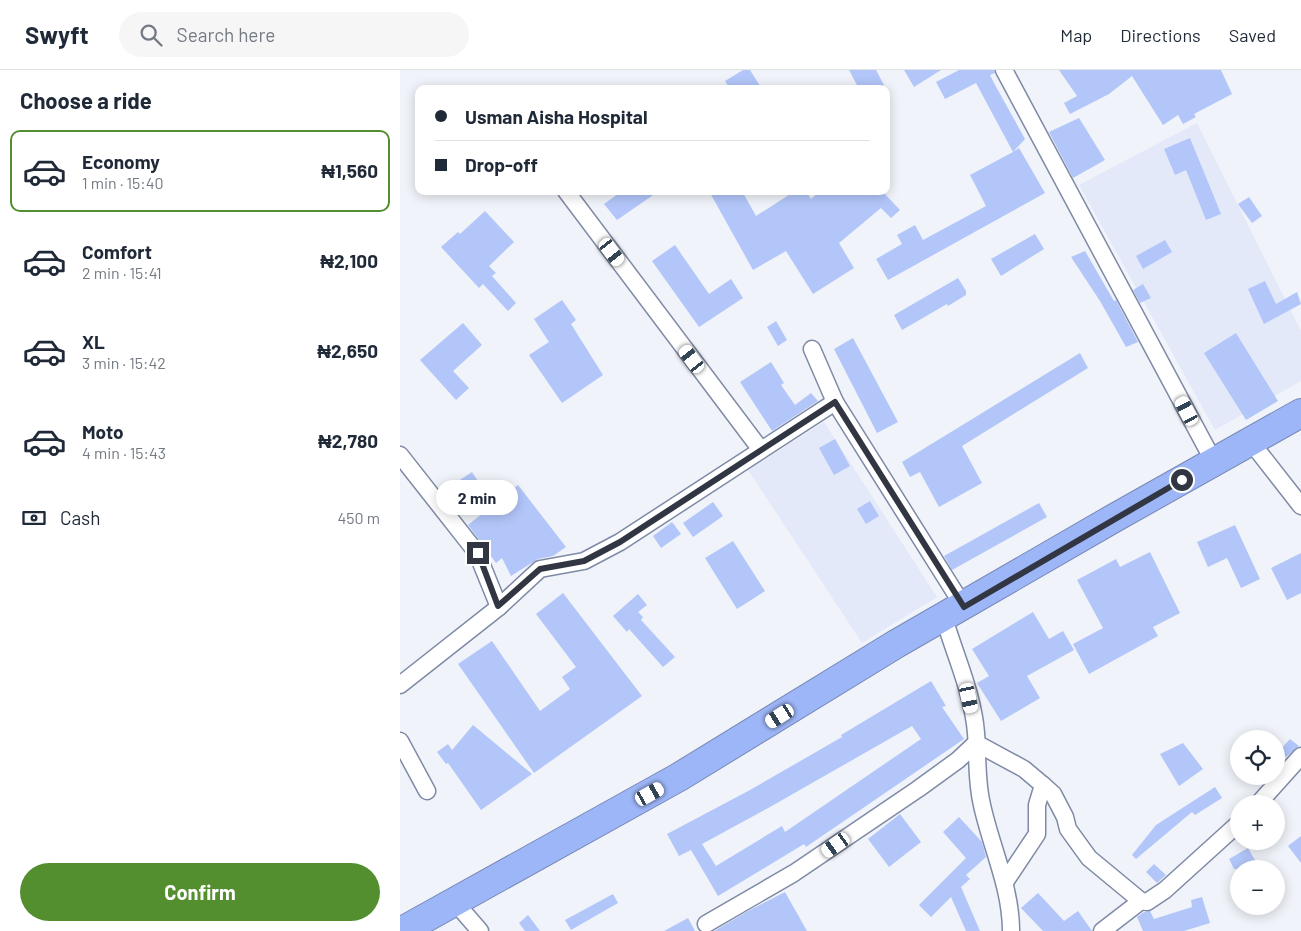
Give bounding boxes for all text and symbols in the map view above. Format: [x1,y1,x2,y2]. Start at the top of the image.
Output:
search box [119,12,469,57]
text: Swyft [25,20,89,49]
icon: search [137,21,165,49]
text: Search here [177,23,275,46]
text: Map [1060,24,1092,46]
text: Directions [1120,24,1201,46]
text: Saved [1229,24,1276,46]
text: Choose a ride [20,87,152,113]
text: Usman Aisha Hospital [465,105,648,128]
icon: car [22,149,67,194]
text: Economy [82,150,160,173]
text: Drop-off [465,153,538,176]
text: ₦1,560 [321,159,378,182]
text: 1 min · 15:40 [82,173,164,192]
car [596,236,627,268]
icon: car [22,239,67,284]
text: Comfort [82,240,152,263]
text: ₦2,100 [320,249,378,272]
text: 2 min · 15:41 [82,263,162,282]
icon: car [22,329,67,374]
text: XL [82,330,105,353]
text: ₦2,650 [317,339,378,362]
car [676,343,707,375]
text: 3 min · 15:42 [82,353,166,372]
car [1173,394,1200,428]
icon: car [22,419,67,464]
text: Moto [82,420,124,443]
text: ₦2,780 [318,429,378,452]
text: 4 min · 15:43 [82,443,166,462]
route start [1171,469,1193,491]
callout: 2 min [437,480,519,516]
text: 2 min [458,488,496,507]
icon: cash [20,504,48,532]
text: Cash [60,506,101,529]
text: 450 m [337,508,380,527]
route end [467,542,489,564]
car [958,682,979,714]
car [763,702,796,730]
map controls [1230,730,1285,915]
button: locate [1230,730,1285,785]
car [633,780,666,808]
button: + [1230,795,1285,850]
car [819,830,852,860]
button: − [1230,860,1285,915]
button: Confirm [20,863,380,921]

